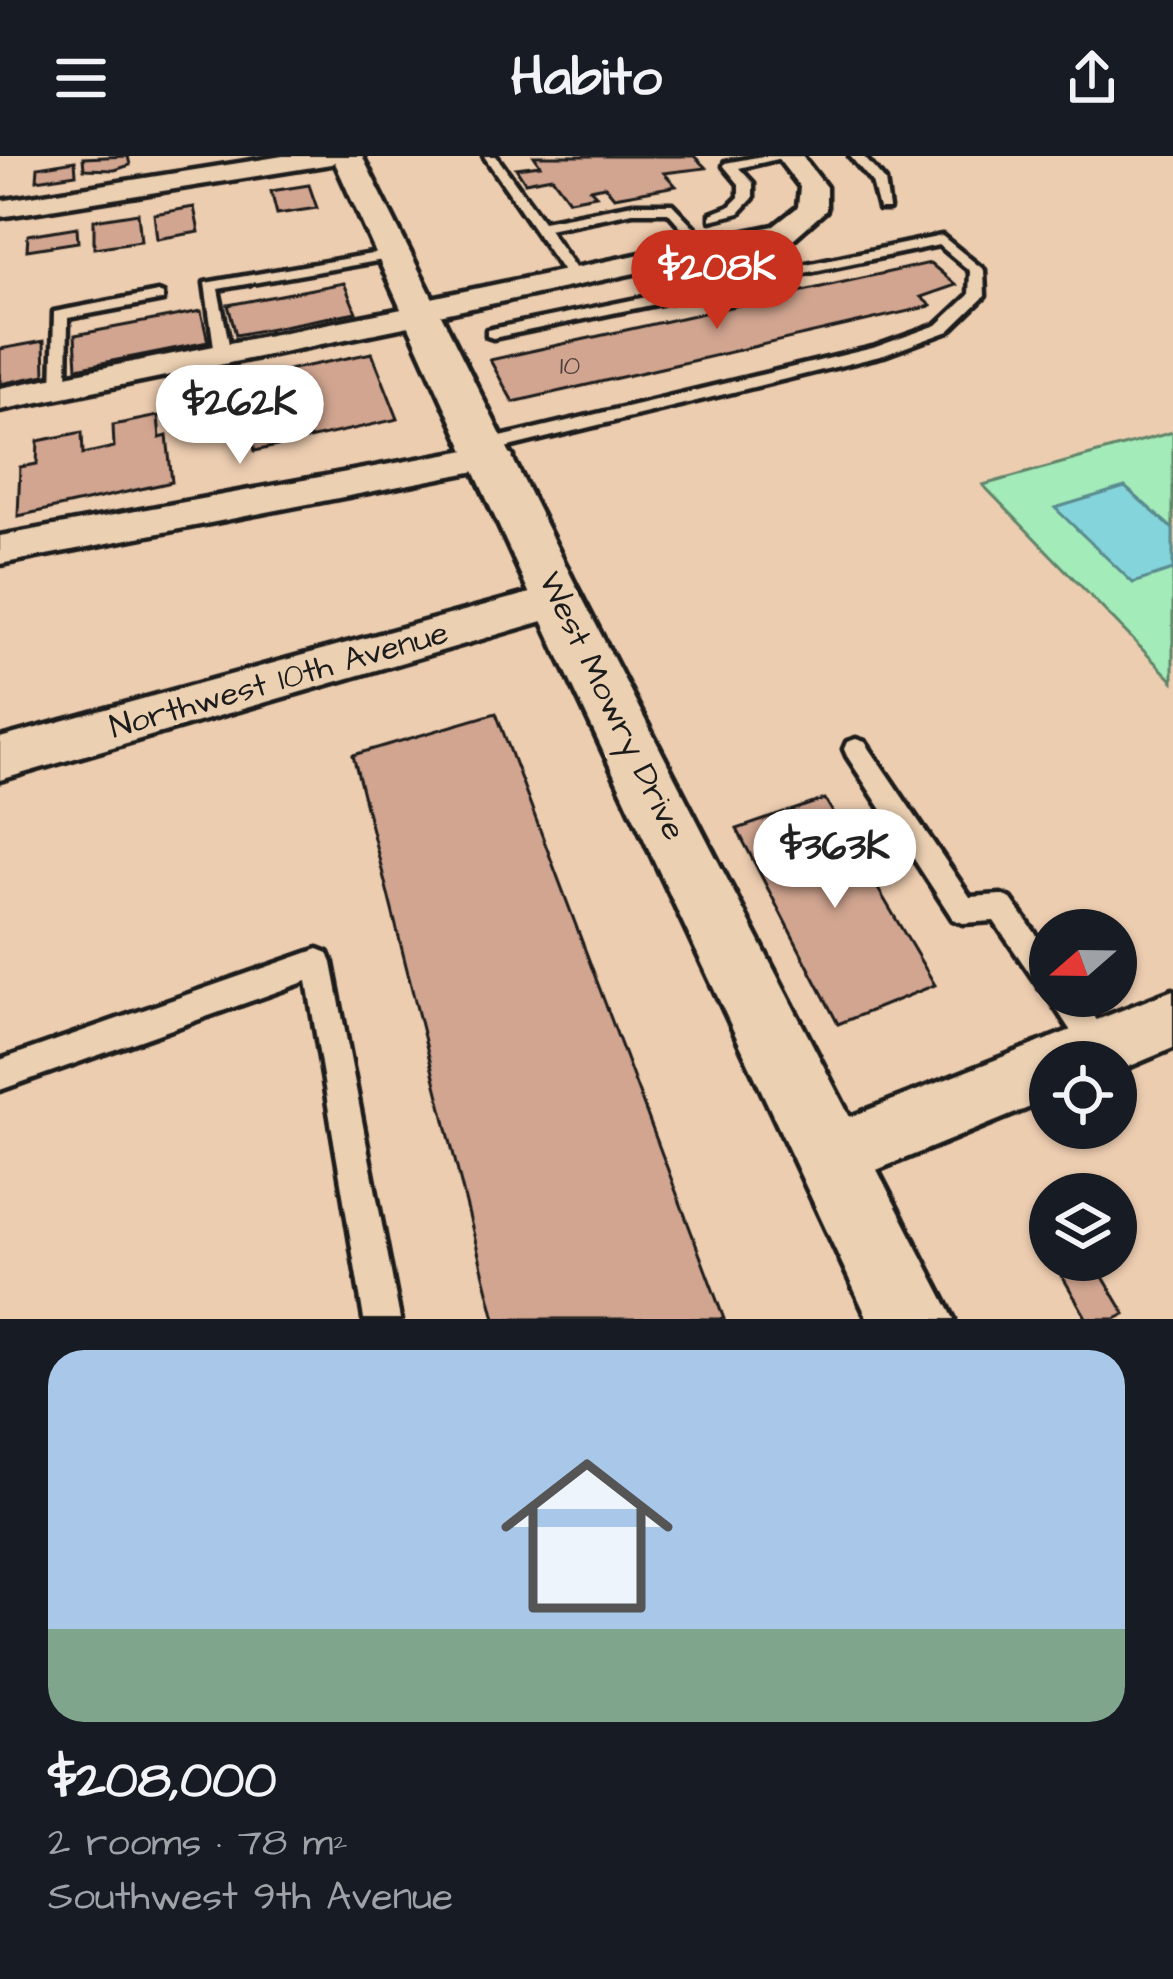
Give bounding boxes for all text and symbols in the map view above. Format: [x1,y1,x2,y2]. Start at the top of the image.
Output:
text: Habito [511,41,662,116]
icon: menu [48,45,114,111]
icon: share [1059,45,1125,111]
pin: $208K [633,230,801,332]
text: $208K [658,242,776,296]
house number: 10 [560,347,580,385]
pin: $262K [156,365,324,467]
text: $262K [183,377,297,431]
street label: West Mowry Drive [526,564,697,848]
street label: Northwest 10th Avenue [104,610,454,750]
pin: $363K [751,809,919,911]
text: $363K [780,821,890,875]
north arrow [1029,909,1137,1017]
map controls [1029,909,1137,1281]
button: locate [1029,1041,1137,1149]
button: layers [1029,1173,1137,1281]
icon: home [479,1428,695,1644]
text: $208,000 [48,1746,276,1817]
text: 2 rooms · 78 m² [48,1817,348,1871]
text: Southwest 9th Avenue [48,1871,453,1925]

